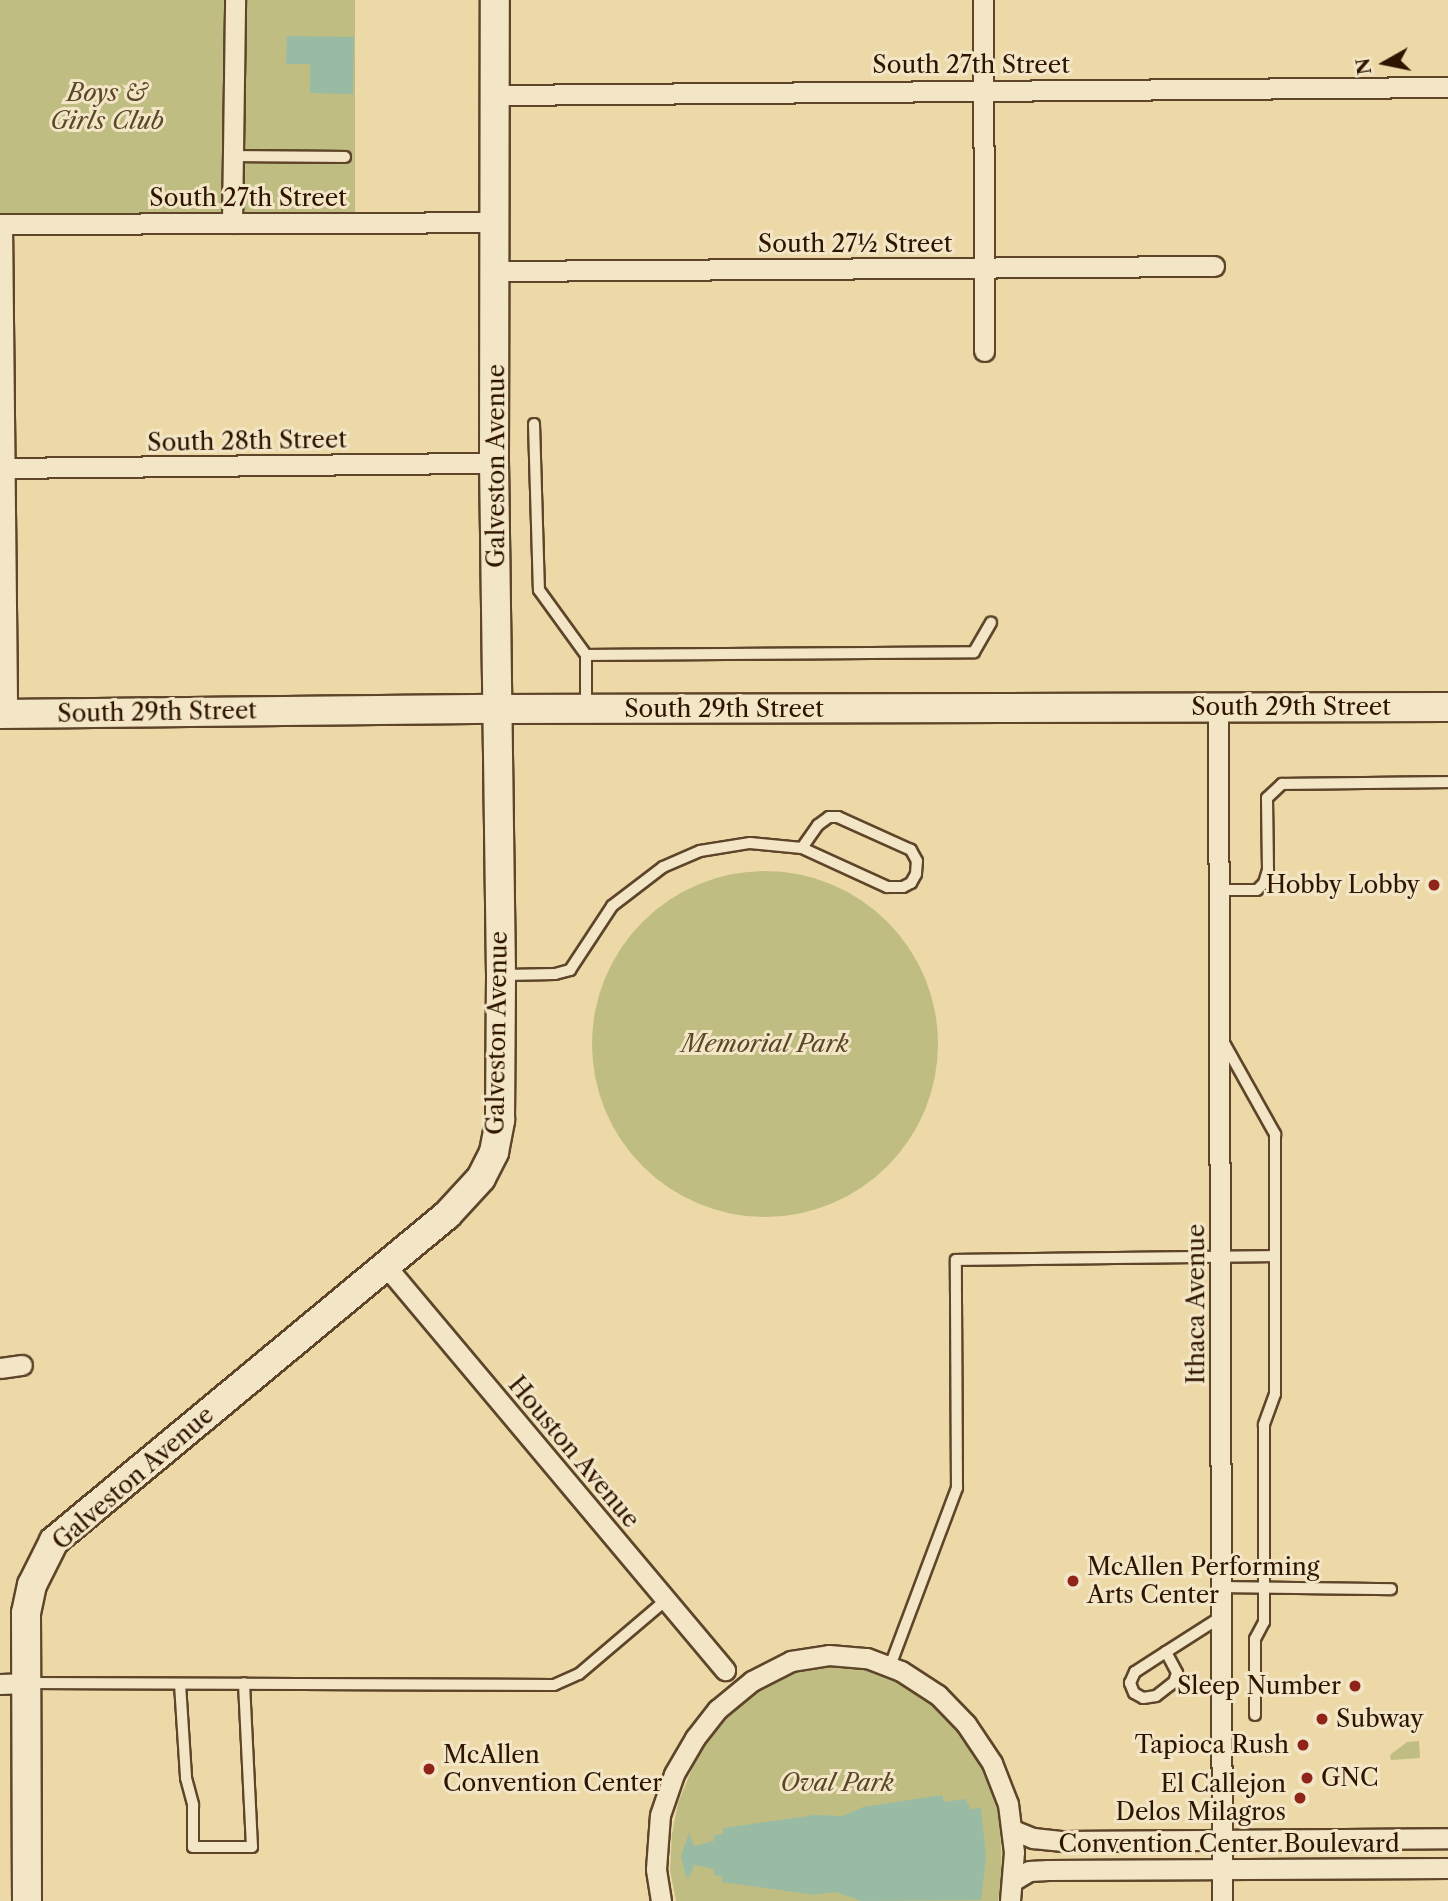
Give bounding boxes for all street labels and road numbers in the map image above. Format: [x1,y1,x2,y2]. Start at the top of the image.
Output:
street label: South 27th Street [872,51,1070,79]
street label: South 27th Street [149,184,347,212]
street label: South 27½ Street [758,230,952,258]
street label: Galveston Avenue [482,364,510,568]
street label: South 28th Street [147,425,347,457]
street label: South 29th Street [1191,693,1391,721]
street label: South 29th Street [624,695,824,723]
street label: South 29th Street [57,696,257,728]
street label: Galveston Avenue [481,930,513,1136]
street label: Ithaca Avenue [1182,1223,1210,1385]
street label: Houston Avenue [502,1370,646,1534]
street label: Galveston Avenue [46,1400,220,1556]
street label: Convention Center Boulevard [1058,1830,1400,1858]

